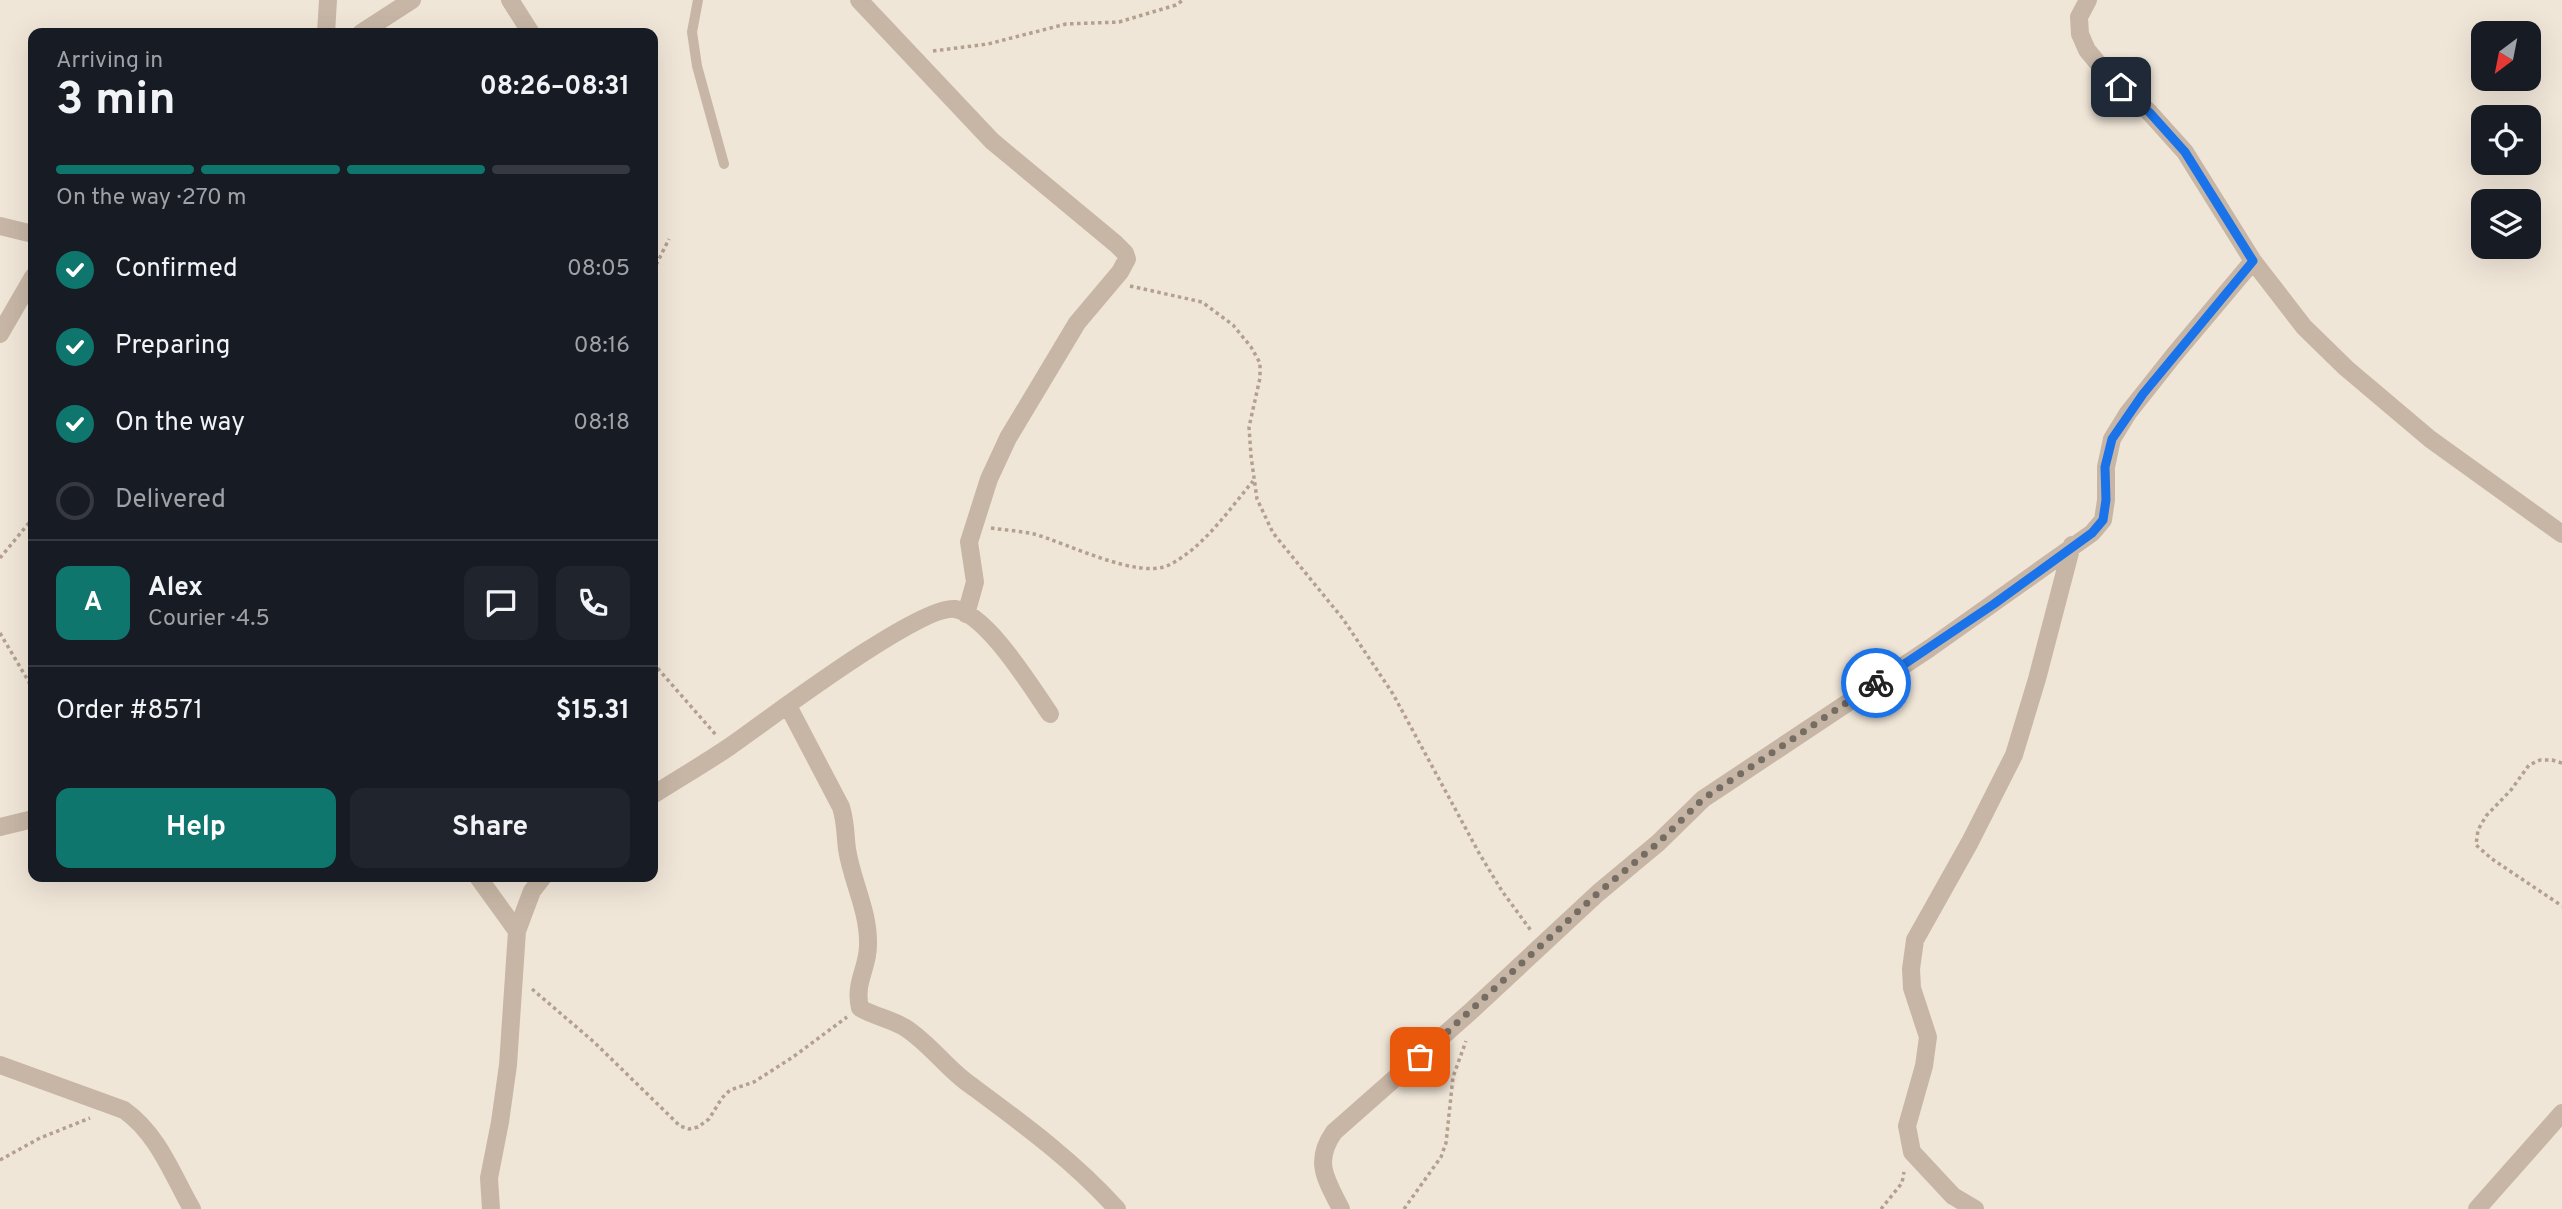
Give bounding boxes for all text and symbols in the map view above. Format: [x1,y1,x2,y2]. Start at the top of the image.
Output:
north arrow [2471,21,2541,91]
map controls [2471,21,2541,259]
text: Arriving in [56,47,163,76]
pin [2091,57,2151,117]
icon: home [2102,68,2140,106]
text: 08:26–08:31 [480,71,630,104]
text: 3 min [56,72,176,131]
button: locate [2471,105,2541,175]
text: On the way · 270 m [56,184,247,213]
button: layers [2471,189,2541,259]
icon: check [56,251,94,289]
text: Confirmed [115,253,238,286]
text: 08:05 [567,255,630,284]
icon: check [56,328,94,366]
text: Preparing [115,330,230,363]
text: 08:16 [574,332,630,361]
icon: check [56,405,94,443]
text: On the way [115,407,245,440]
text: 08:18 [573,409,630,438]
text: Delivered [115,484,226,517]
button: chat [464,566,538,640]
button: phone [556,566,630,640]
text: Alex [148,572,203,605]
text: A [84,587,102,620]
text: Courier · 4.5 [148,605,270,634]
courier [1841,648,1911,718]
icon: bike [1857,664,1895,702]
text: Order #8571 [56,695,203,728]
text: $15.31 [556,695,630,728]
button: Help [56,788,336,868]
button: Share [350,788,630,868]
pin [1390,1027,1450,1087]
icon: bag [1401,1038,1439,1076]

